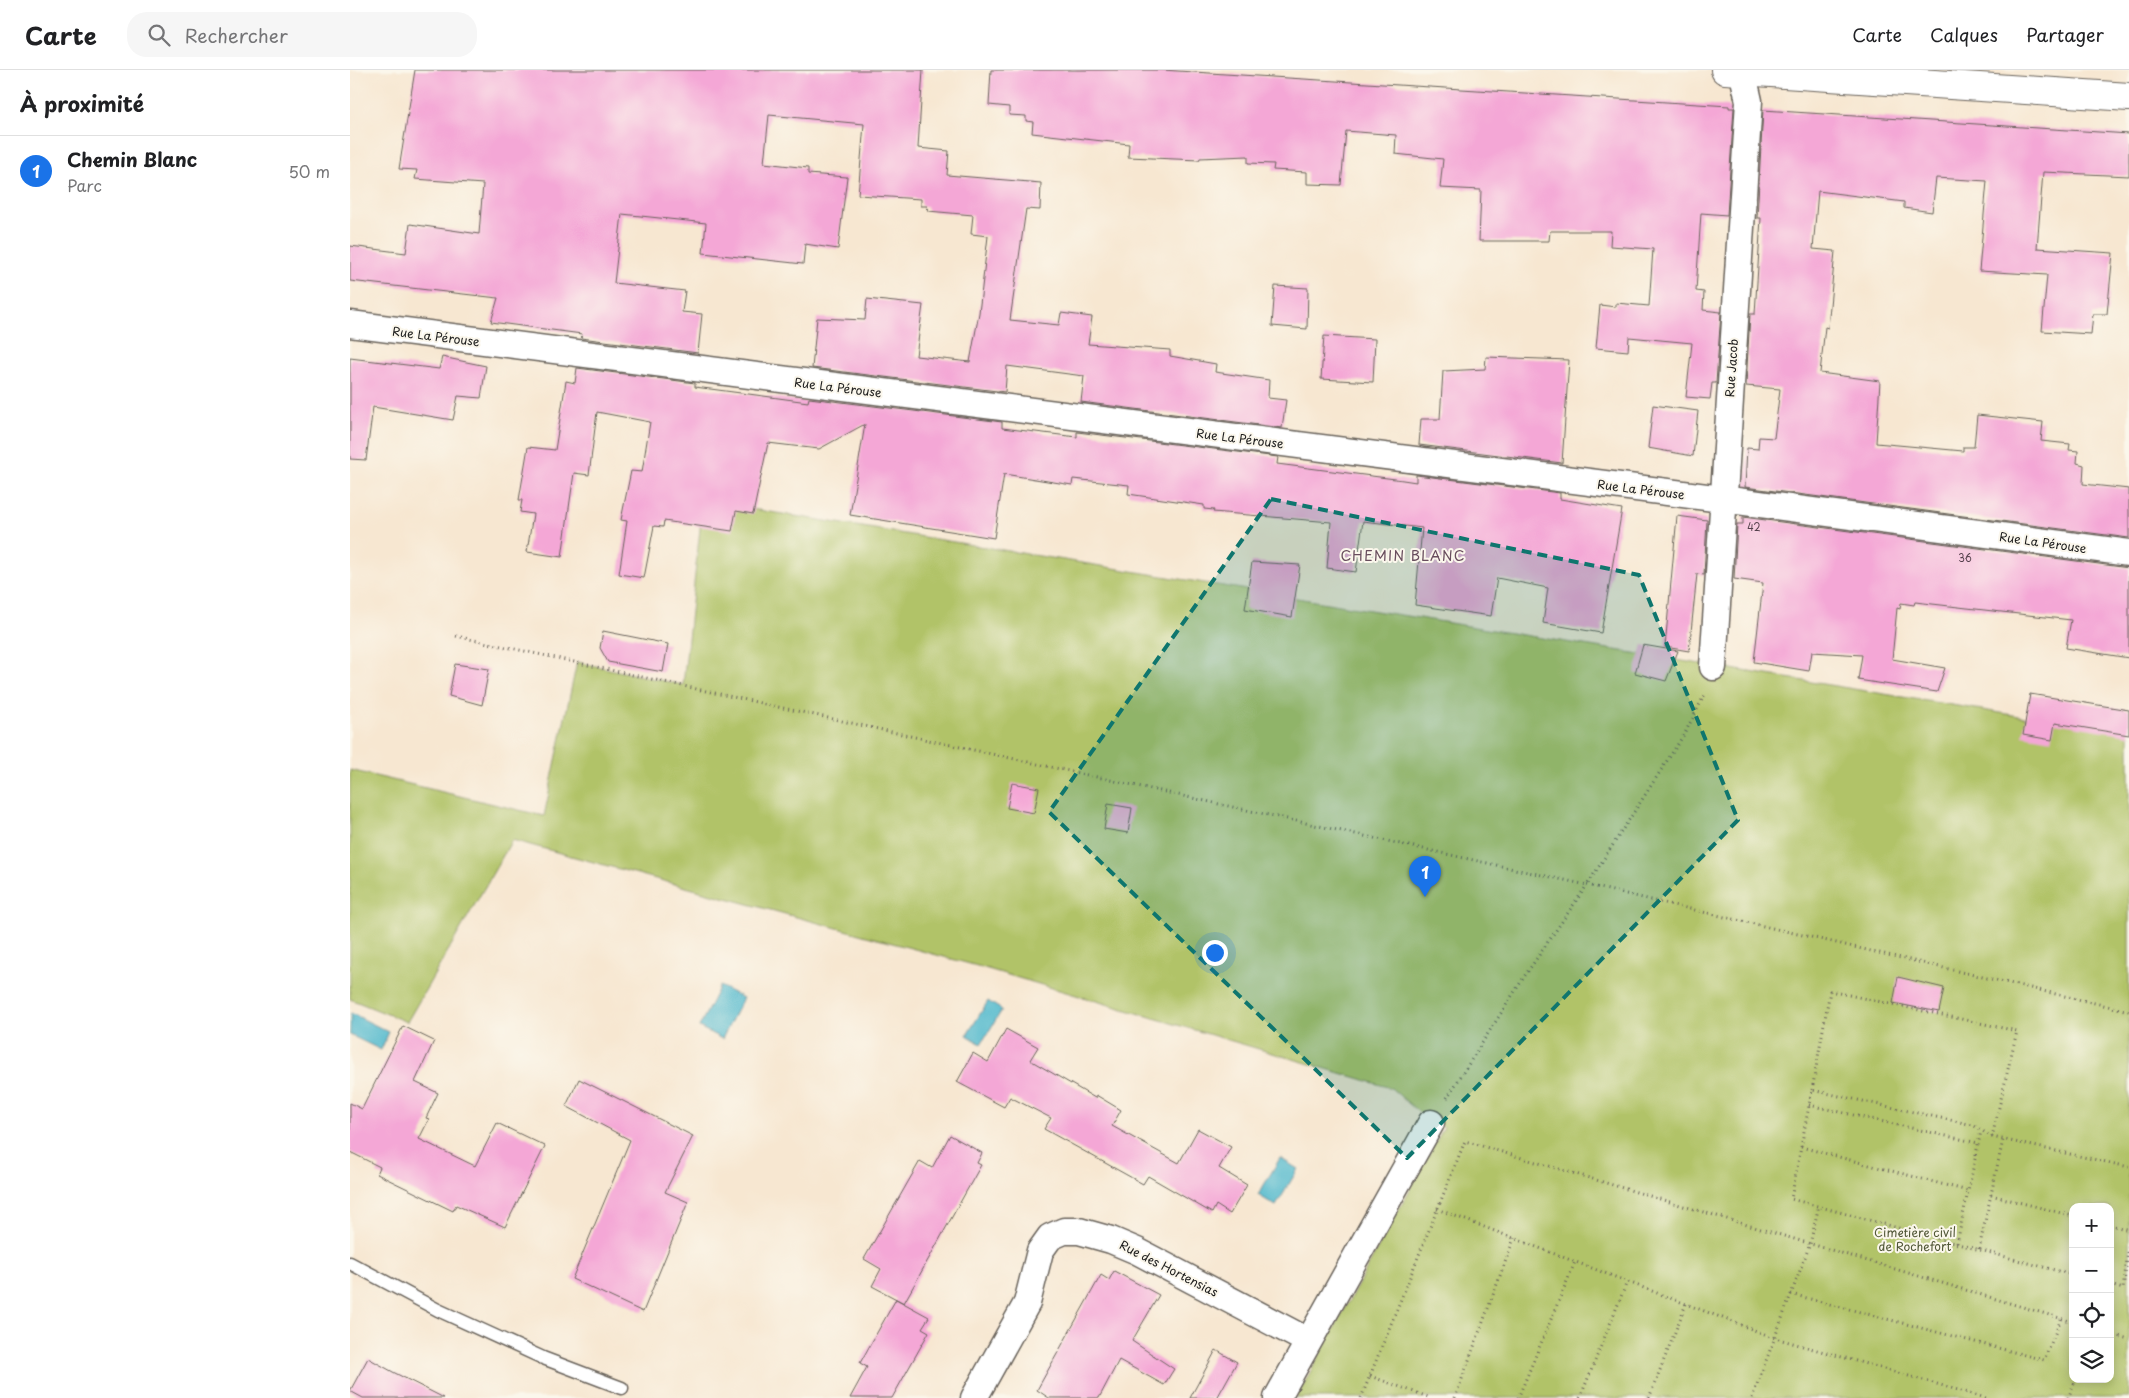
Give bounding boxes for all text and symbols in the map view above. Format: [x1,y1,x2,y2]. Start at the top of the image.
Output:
search box [127,12,477,57]
text: Carte [25,17,97,53]
icon: search [145,21,173,49]
text: Rechercher [185,21,288,49]
text: Carte [1852,21,1902,48]
text: Calques [1930,21,1998,48]
text: Partager [2026,21,2104,48]
text: À proximité [20,87,144,119]
text: Chemin Blanc [67,145,197,173]
text: 1 [32,159,40,183]
text: 50 m [289,159,330,183]
text: Parc [67,173,102,197]
street label: Rue La Pérouse [391,322,481,350]
street label: Rue Jacob [1720,338,1742,398]
street label: Rue La Pérouse [793,373,883,401]
street label: Rue La Pérouse [1195,424,1285,452]
street label: Rue La Pérouse [1596,475,1686,503]
house number: 42 [1747,519,1761,534]
street label: Rue La Pérouse [1998,527,2088,557]
district label: CHEMIN BLANC [1340,545,1466,566]
house number: 36 [1958,550,1972,565]
pin: 1 [1409,856,1441,897]
your location [1202,940,1228,966]
map controls [2069,1203,2114,1383]
button: + [2069,1203,2114,1248]
park label: Cimetière civil de Rochefort [1874,1223,1956,1255]
street label: Rue des Hortensias [1117,1235,1222,1301]
button: − [2069,1248,2114,1293]
button: locate [2069,1293,2114,1338]
button: layers [2069,1338,2114,1383]

